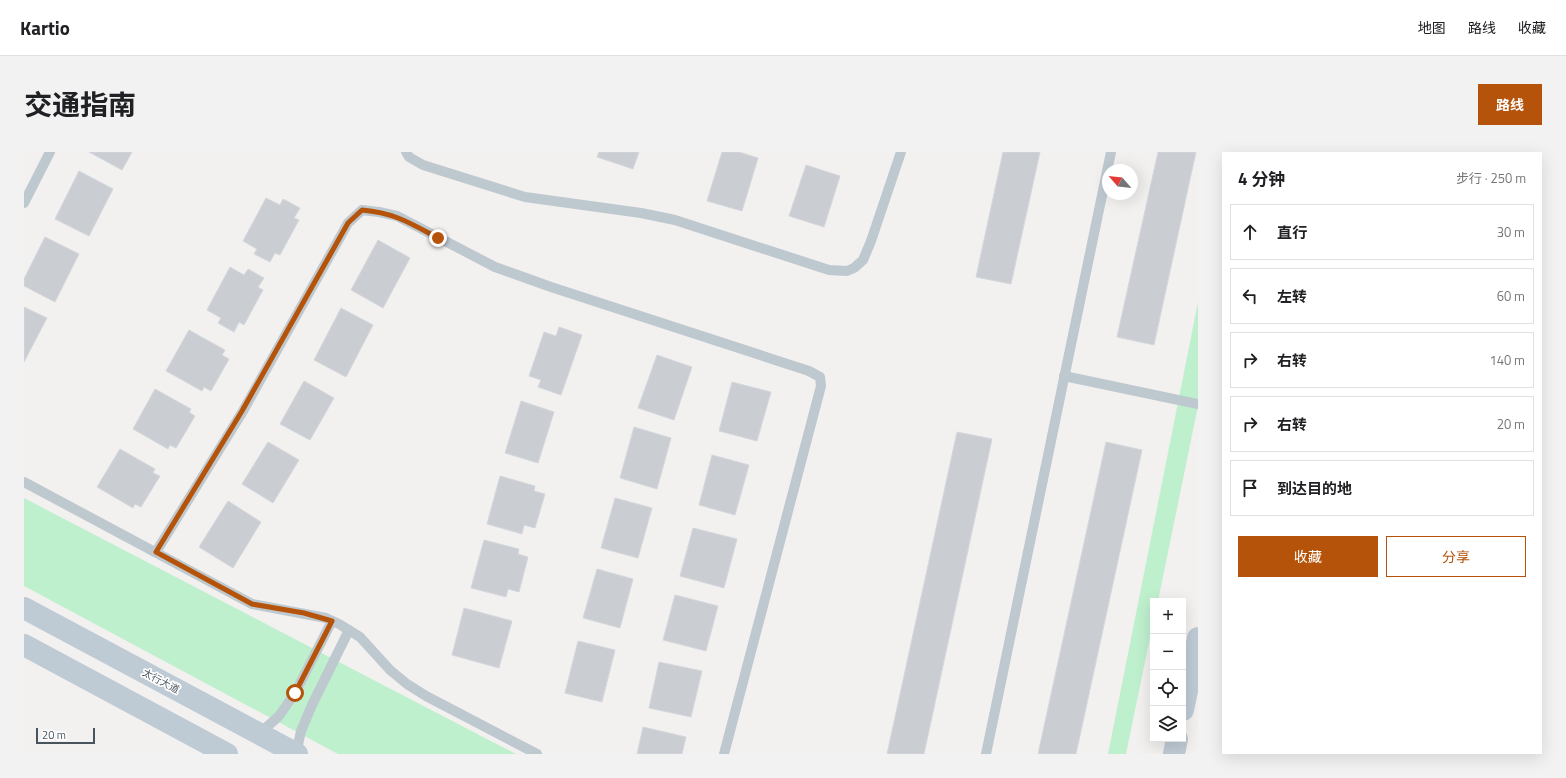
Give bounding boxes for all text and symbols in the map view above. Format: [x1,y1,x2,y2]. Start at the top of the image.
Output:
text: Kartio [20,13,70,42]
text: 地图 [1418,17,1446,38]
text: 路线 [1468,17,1496,38]
text: 收藏 [1518,17,1546,38]
text: 交通指南 [24,83,136,126]
button: 路线 [1478,84,1542,125]
north arrow [1102,164,1138,200]
text: 4 分钟 [1238,166,1285,192]
text: 步行 · 250 m [1456,168,1526,188]
icon: ahead [1239,221,1261,243]
text: 直行 [1277,221,1307,244]
text: 30 m [1497,222,1525,242]
route end [429,229,447,247]
icon: left [1239,285,1261,307]
text: 左转 [1277,285,1307,308]
text: 60 m [1497,286,1525,306]
icon: right [1239,349,1261,371]
text: 右转 [1277,349,1307,372]
text: 140 m [1489,350,1525,370]
icon: right [1239,413,1261,435]
text: 右转 [1277,413,1307,436]
text: 20 m [1497,414,1525,434]
icon: arrive [1239,477,1261,499]
text: 到达目的地 [1277,477,1352,500]
button: 收藏 [1238,536,1378,577]
button: 分享 [1386,536,1526,577]
map controls [1150,598,1186,742]
button: + [1150,598,1186,634]
button: − [1150,634,1186,670]
street label: 太行大道 [140,665,182,697]
button: locate [1150,670,1186,706]
route start [286,684,304,702]
button: layers [1150,706,1186,742]
scale bar [36,726,95,745]
text: 20 m [42,727,66,743]

